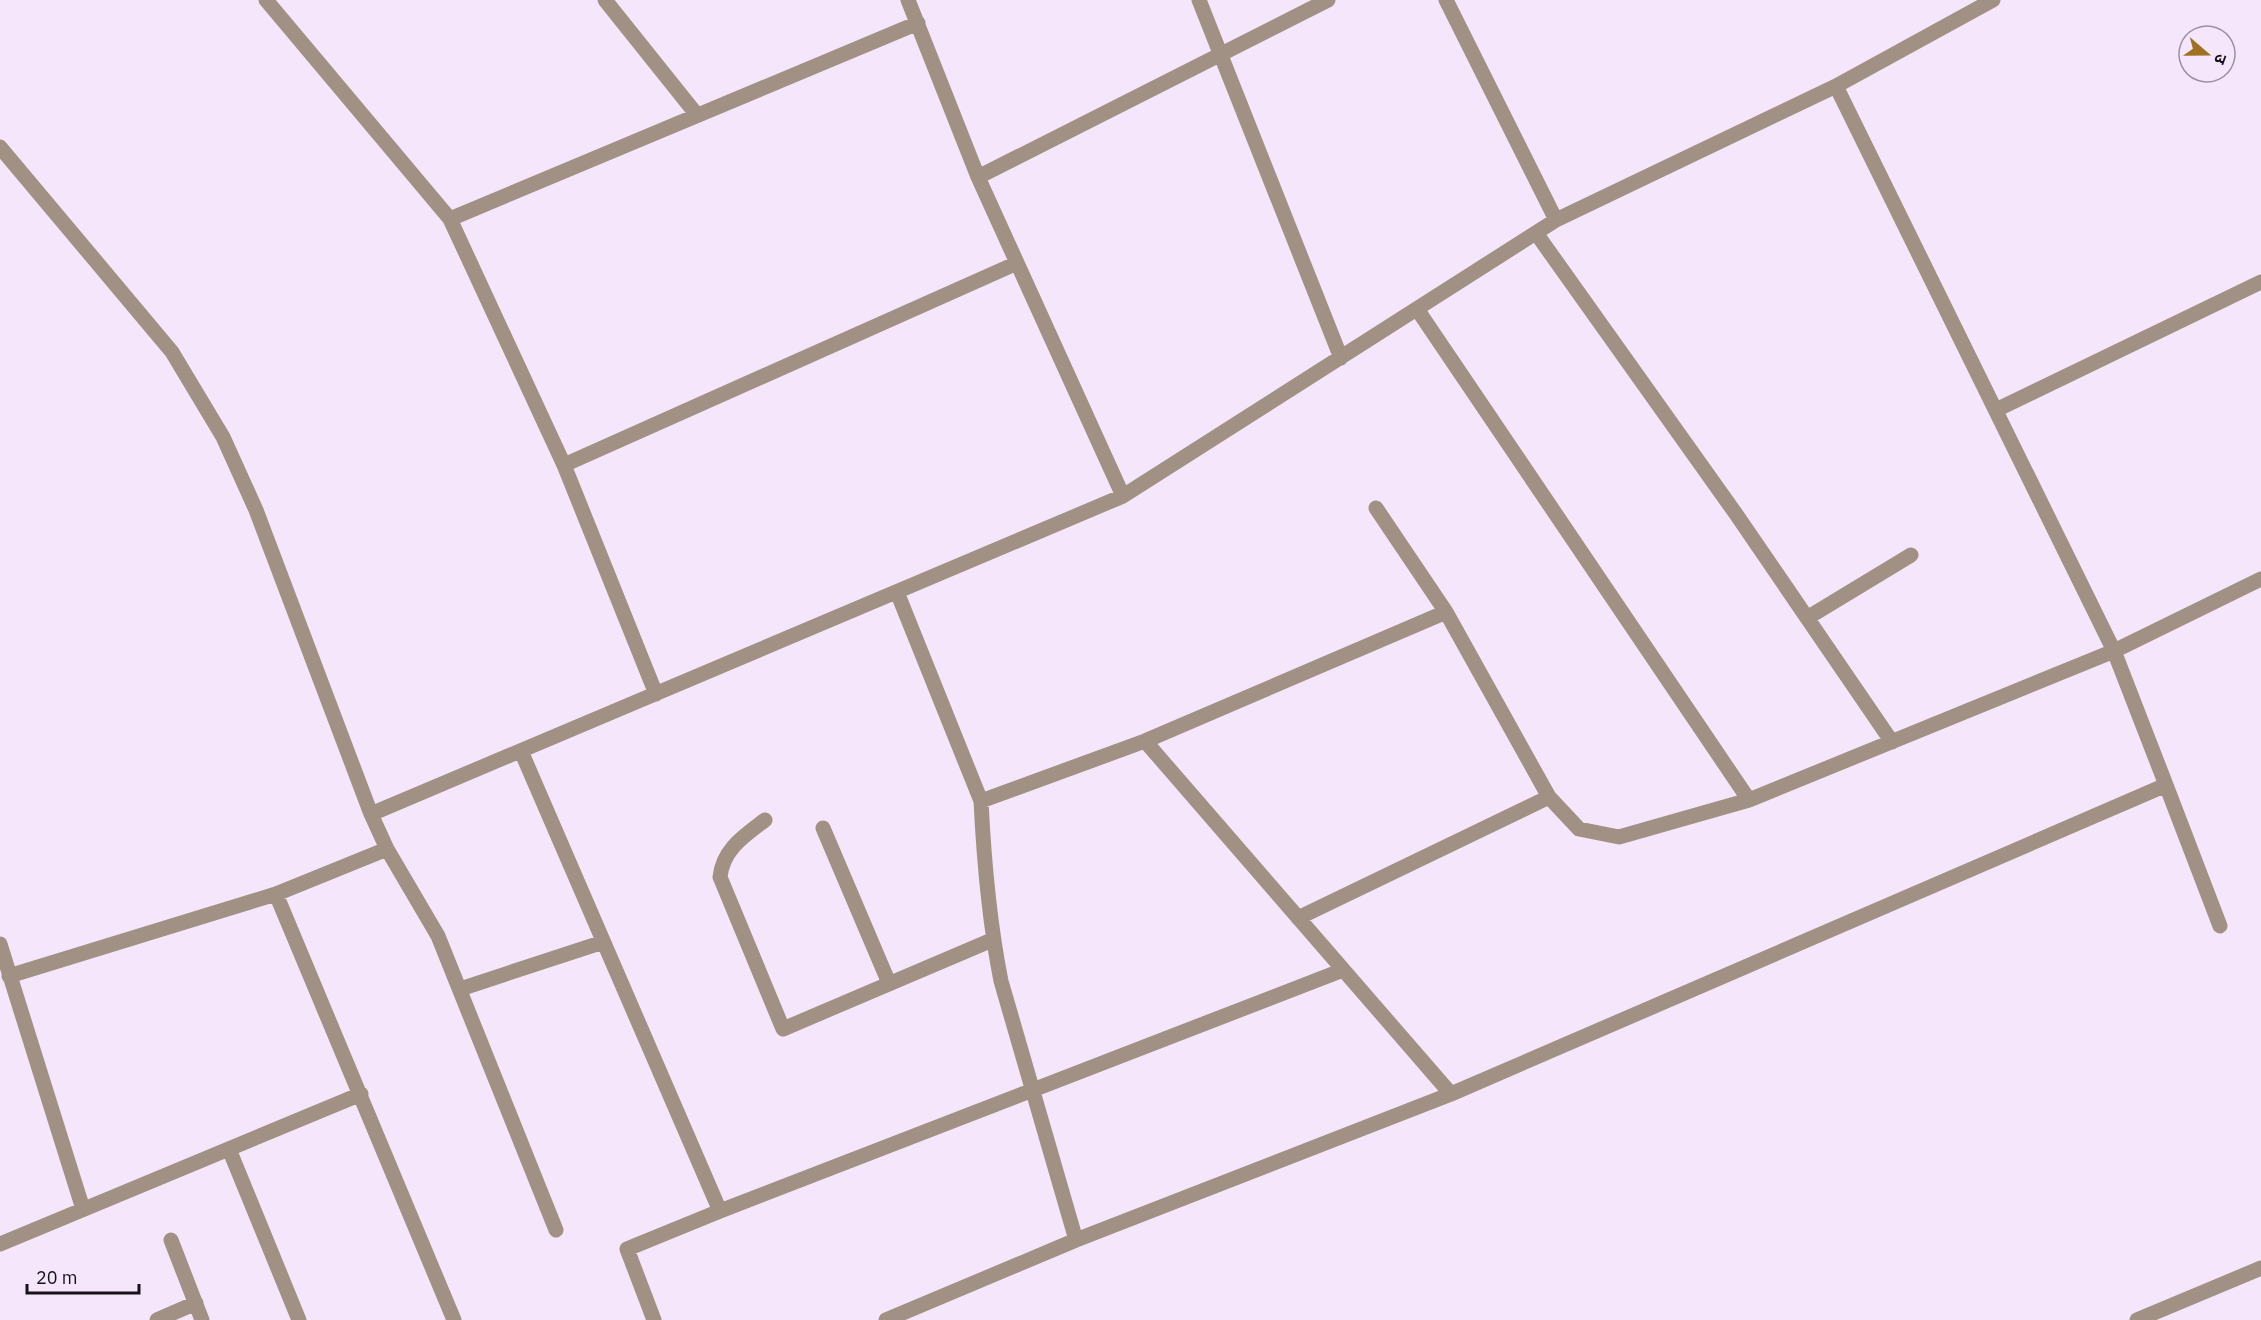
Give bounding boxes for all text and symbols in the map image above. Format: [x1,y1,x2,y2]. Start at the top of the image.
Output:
north arrow [2177,24,2237,84]
text: उ [2210,51,2232,68]
scale bar [27,1257,140,1295]
text: 20 m [36,1266,78,1289]

